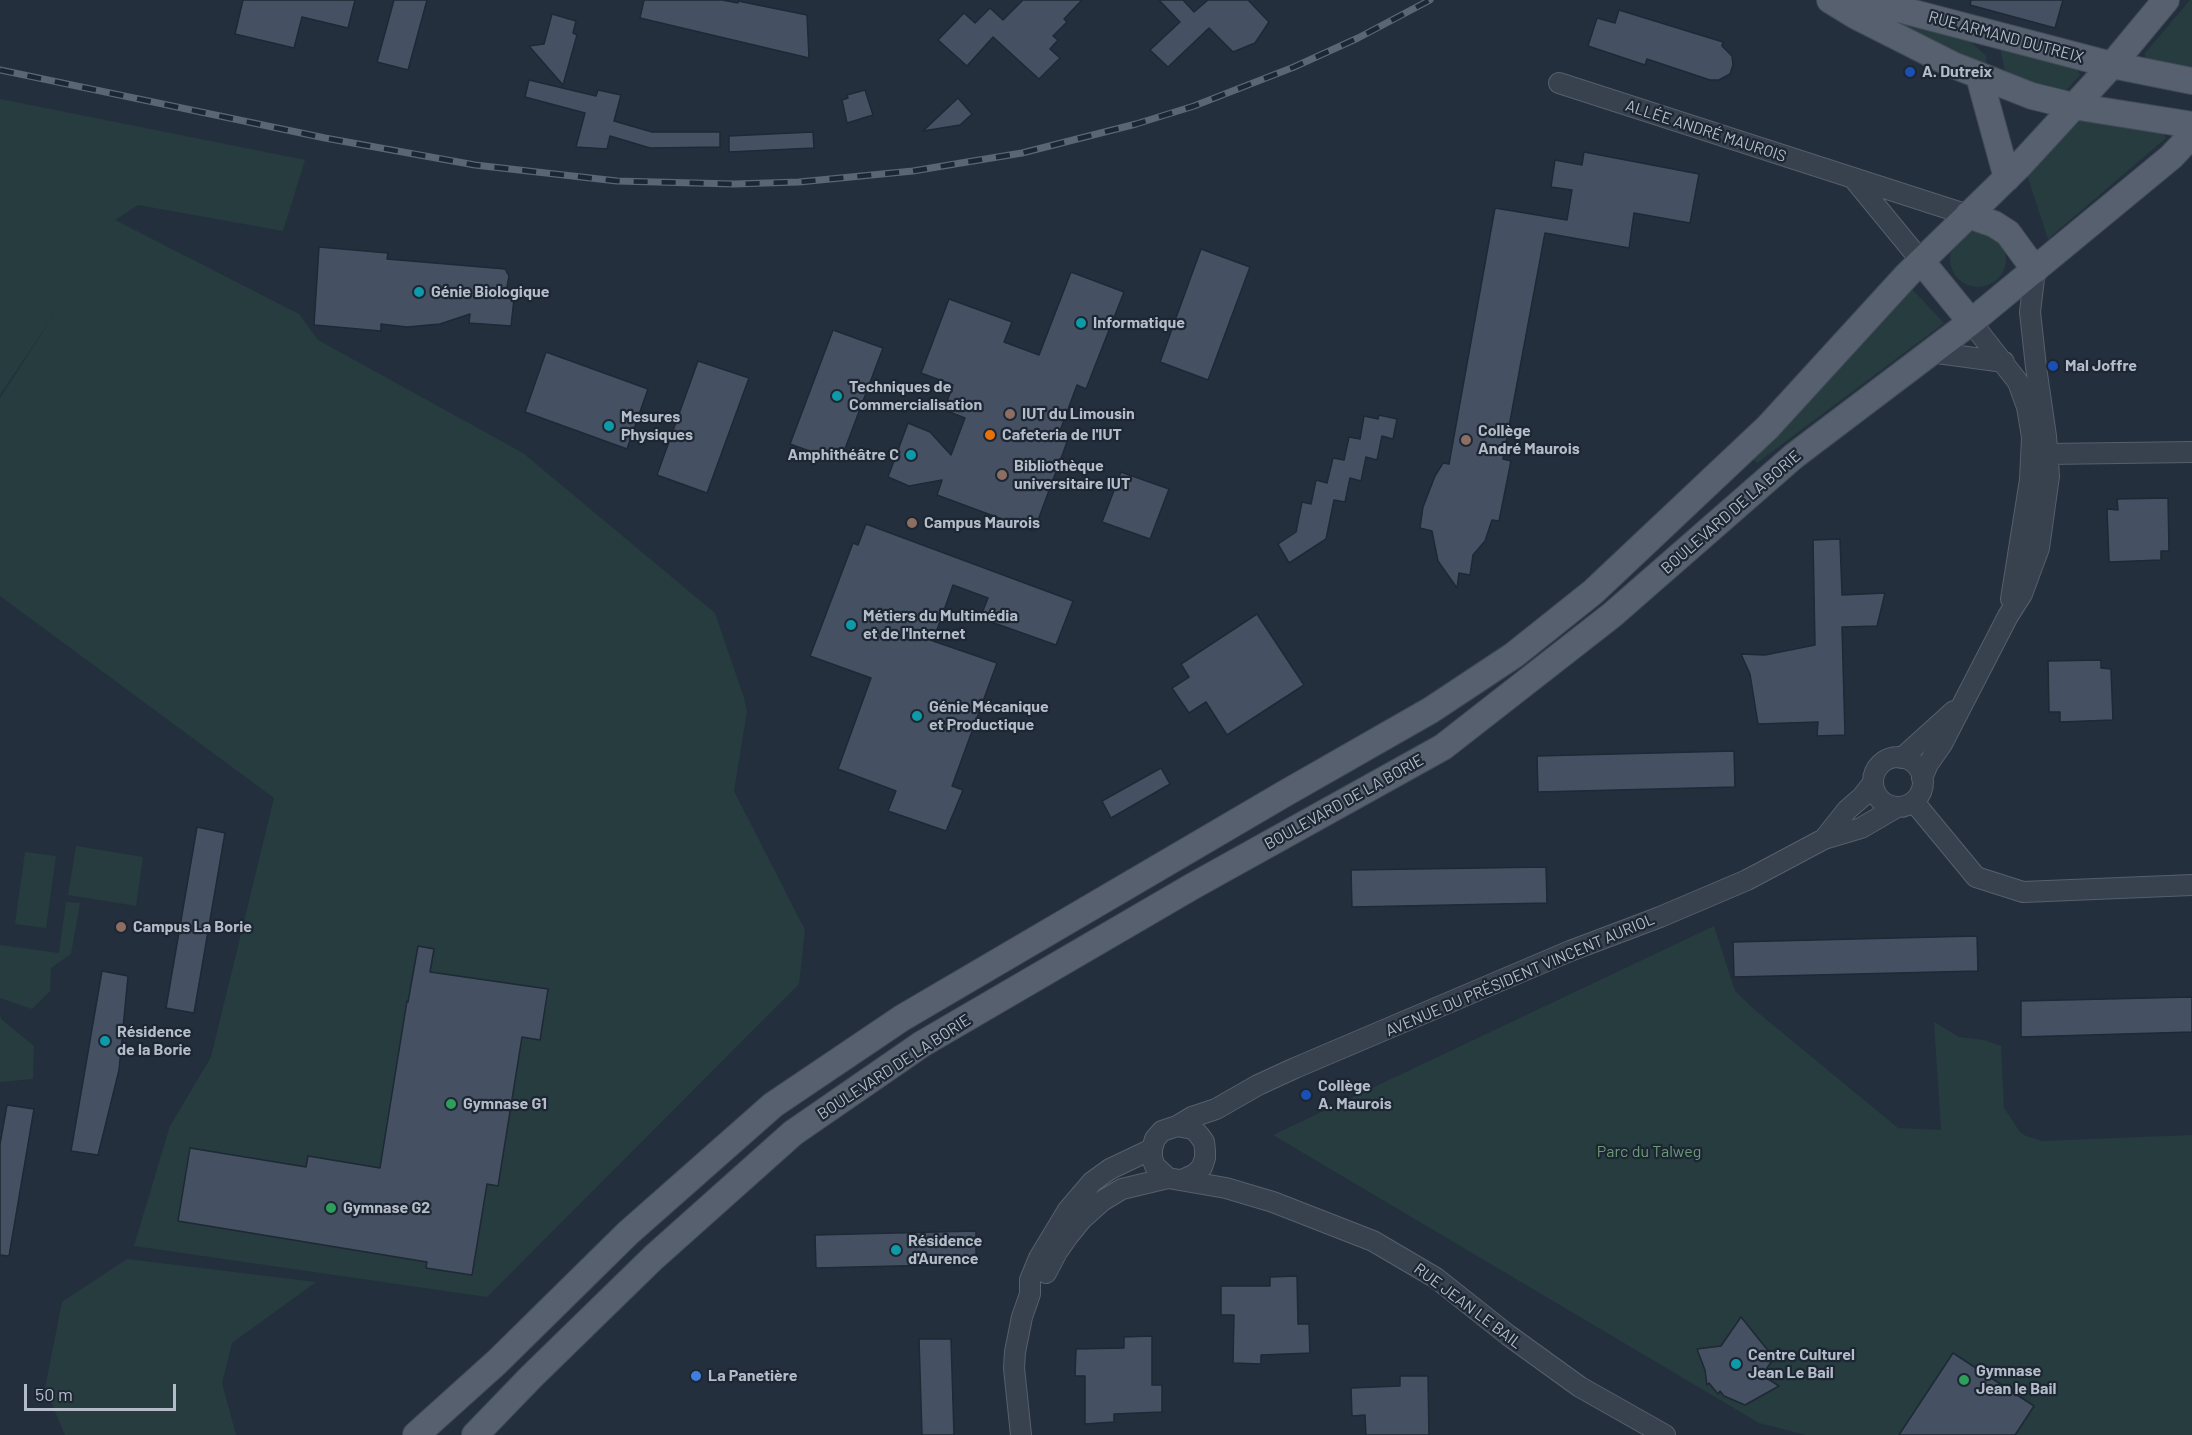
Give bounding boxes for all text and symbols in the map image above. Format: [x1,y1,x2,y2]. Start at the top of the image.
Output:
street label: RUE ARMAND DUTREIX [1926,7,2086,67]
place label: A. Dutreix [1922,62,1992,82]
marker: A. Dutreix [1903,65,1917,79]
street label: ALLÉE ANDRÉ MAUROIS [1623,96,1789,166]
place label: Génie Biologique [431,282,549,302]
marker: Génie Biologique [412,285,426,299]
place label: Informatique [1093,313,1185,333]
marker: Informatique [1074,316,1088,330]
place label: Mal Joffre [2065,356,2137,376]
marker: Mal Joffre [2046,359,2060,373]
place label: Techniques de Commercialisation [849,377,982,415]
marker: Techniques de Commercialisation [830,389,844,403]
place label: IUT du Limousin [1022,404,1135,424]
place label: Mesures Physiques [621,407,693,445]
marker: IUT du Limousin [1003,407,1017,421]
marker: Mesures Physiques [602,419,616,433]
place label: Collège André Maurois [1478,421,1580,459]
place label: Cafeteria de l'IUT [1002,425,1122,445]
marker: Cafeteria de l'IUT [983,428,997,442]
marker: Collège André Maurois [1459,433,1473,447]
place label: Amphithéâtre C [787,445,899,465]
street label: BOULEVARD DE LA BORIE [1657,446,1805,578]
marker: Amphithéâtre C [904,448,918,462]
place label: Bibliothèque universitaire IUT [1014,456,1130,494]
marker: Bibliothèque universitaire IUT [995,468,1009,482]
place label: Campus Maurois [924,513,1040,533]
marker: Campus Maurois [905,516,919,530]
place label: Métiers du Multimédia et de l'Internet [863,606,1018,644]
marker: Métiers du Multimédia et de l'Internet [844,618,858,632]
place label: Génie Mécanique et Productique [929,697,1049,735]
marker: Génie Mécanique et Productique [910,709,924,723]
street label: BOULEVARD DE LA BORIE [1261,750,1427,854]
street label: AVENUE DU PRÉSIDENT VINCENT AURIOL [1383,909,1657,1041]
place label: Campus La Borie [133,917,252,937]
marker: Campus La Borie [114,920,128,934]
street label: BOULEVARD DE LA BORIE [814,1010,974,1124]
place label: Résidence de la Borie [117,1022,191,1060]
marker: Résidence de la Borie [98,1034,112,1048]
place label: Collège A. Maurois [1318,1076,1392,1114]
marker: Collège A. Maurois [1299,1088,1313,1102]
place label: Gymnase G1 [463,1094,547,1114]
marker: Gymnase G1 [444,1097,458,1111]
park label: Parc du Talweg [1597,1142,1701,1162]
place label: Gymnase G2 [343,1198,430,1218]
marker: Gymnase G2 [324,1201,338,1215]
place label: Résidence d'Aurence [908,1231,982,1269]
marker: Résidence d'Aurence [889,1243,903,1257]
street label: RUE JEAN LE BAIL [1410,1259,1526,1353]
place label: Centre Culturel Jean Le Bail [1748,1345,1855,1383]
marker: Centre Culturel Jean Le Bail [1729,1357,1743,1371]
place label: Gymnase Jean le Bail [1976,1361,2057,1399]
place label: La Panetière [708,1366,797,1386]
marker: La Panetière [689,1369,703,1383]
scale bar [27,1372,178,1410]
marker: Gymnase Jean le Bail [1957,1373,1971,1387]
text: 50 m [35,1383,73,1405]

